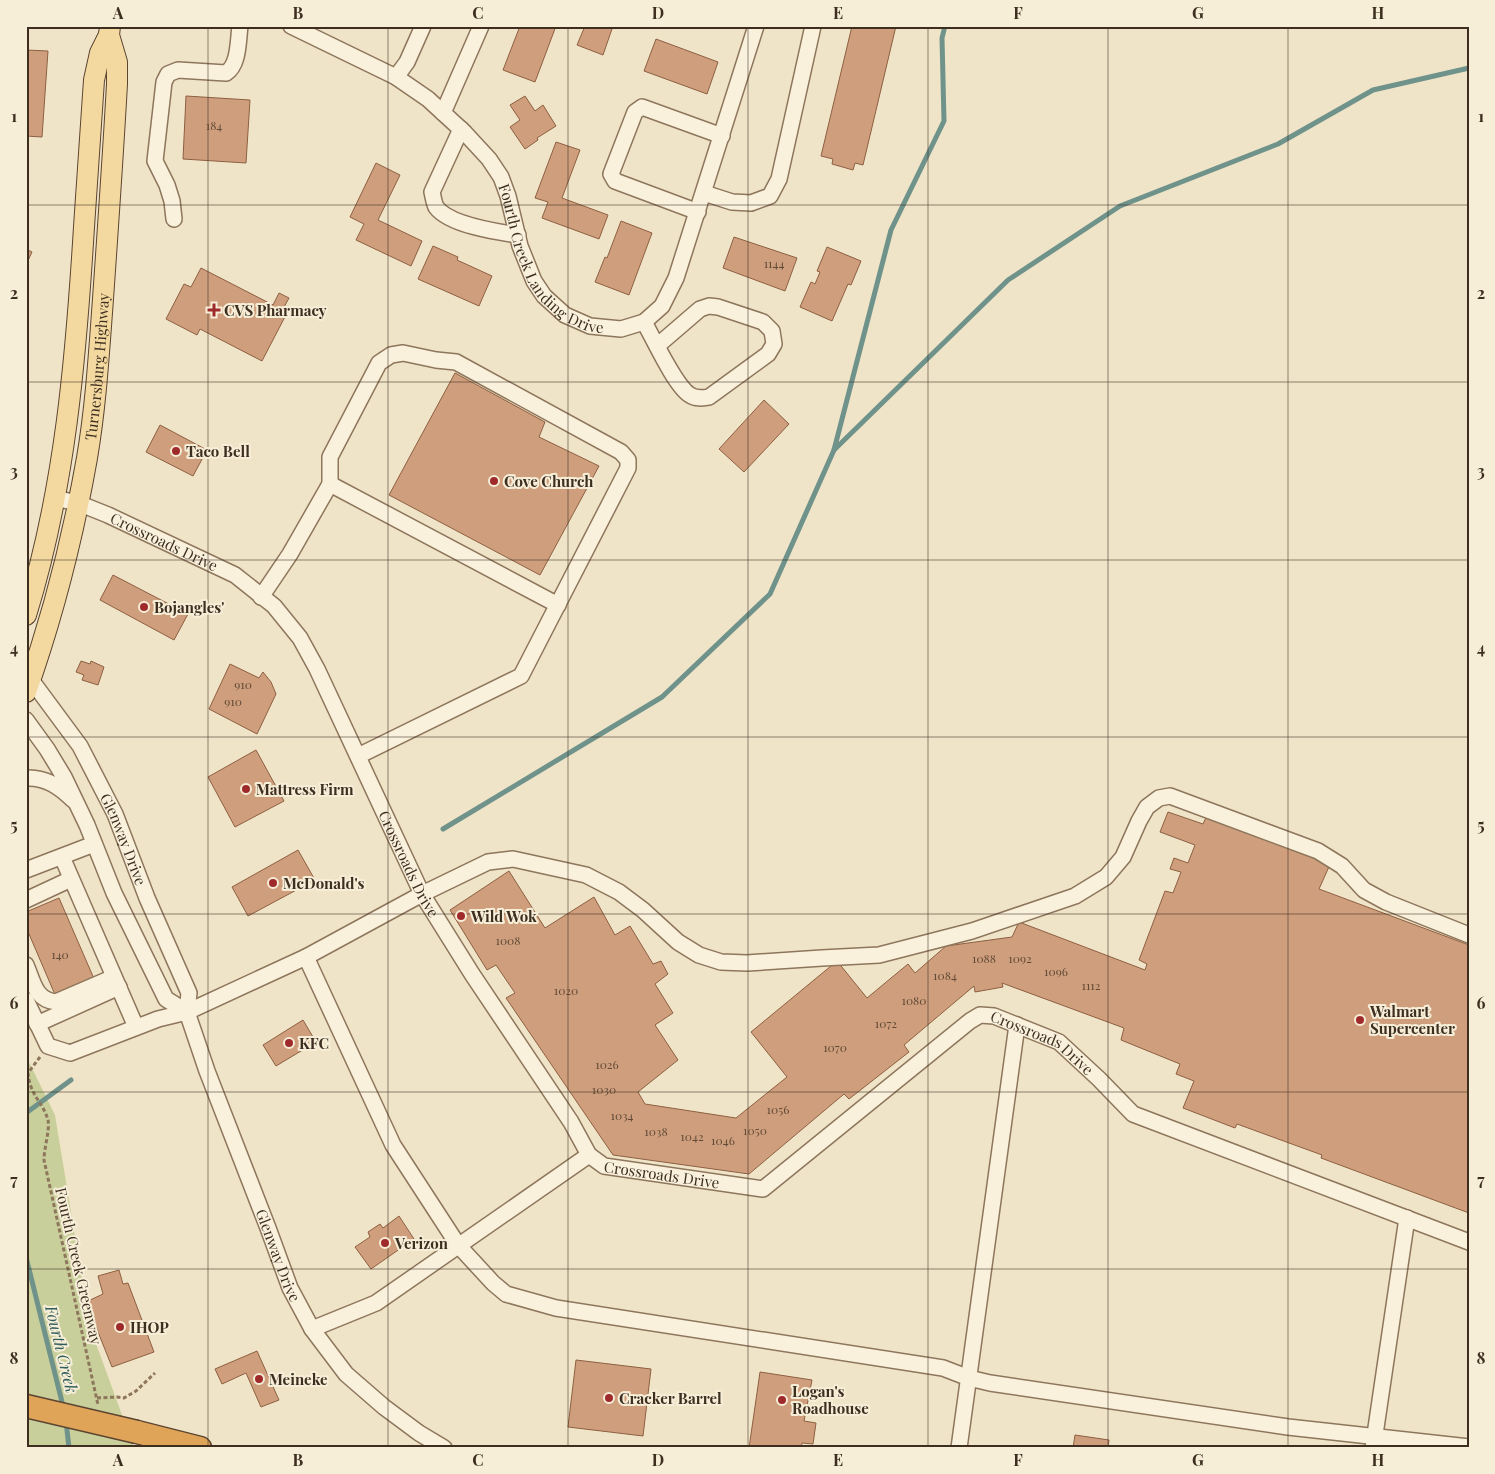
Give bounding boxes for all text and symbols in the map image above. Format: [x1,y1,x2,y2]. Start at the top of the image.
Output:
text: A [112,2,124,23]
text: B [293,2,304,23]
text: C [472,2,484,23]
text: D [652,2,664,23]
text: E [833,2,843,23]
text: F [1013,2,1023,23]
text: G [1192,2,1204,23]
text: H [1372,2,1385,23]
text: 1 [11,105,17,126]
text: 1 [1478,105,1484,126]
house number: 184 [206,117,222,133]
street label: Fourth Creek Landing Drive [494,181,605,337]
house number: 1144 [764,255,784,271]
text: 2 [10,282,18,303]
text: 2 [1477,282,1485,303]
street label: Turnersburg Highway [80,292,113,442]
place label: CVS Pharmacy [224,300,327,320]
marker: CVS Pharmacy [208,304,220,316]
place label: Taco Bell [186,441,250,461]
marker: Taco Bell [170,445,182,457]
text: 3 [10,460,18,481]
text: 3 [1477,460,1485,481]
place label: Cove Church [504,471,593,491]
marker: Cove Church [488,475,500,487]
street label: Crossroads Drive [107,508,221,575]
place label: Bojangles' [154,597,224,617]
marker: Bojangles' [138,601,150,613]
text: 4 [10,637,18,658]
text: 4 [1477,637,1485,658]
house number: 910 [234,676,252,692]
house number: 910 [224,693,242,709]
place label: Mattress Firm [256,779,354,799]
marker: Mattress Firm [240,783,252,795]
street label: Glenway Drive [96,790,151,888]
street label: Crossroads Drive [374,807,444,921]
text: 5 [10,814,18,835]
text: 5 [1477,814,1485,835]
place label: McDonald's [283,873,365,893]
marker: McDonald's [267,877,279,889]
place label: Wild Wok [470,906,537,926]
marker: Wild Wok [455,910,467,922]
house number: 1008 [495,932,521,948]
house number: 140 [51,946,69,962]
house number: 1088 [972,950,996,966]
house number: 1092 [1008,950,1032,966]
house number: 1096 [1044,963,1068,979]
house number: 1084 [933,967,957,983]
house number: 1112 [1081,977,1101,993]
house number: 1020 [554,982,578,998]
text: 6 [10,992,19,1013]
house number: 1080 [901,992,927,1008]
text: 6 [1477,992,1486,1013]
place label: Walmart Supercenter [1369,1001,1455,1038]
street label: Crossroads Drive [988,1006,1098,1079]
marker: Walmart Supercenter [1354,1014,1366,1026]
house number: 1072 [875,1015,897,1031]
place label: KFC [299,1033,329,1053]
marker: KFC [283,1037,295,1049]
house number: 1070 [823,1039,847,1055]
house number: 1026 [595,1056,619,1072]
house number: 1030 [592,1081,616,1097]
house number: 1056 [767,1101,789,1117]
house number: 1034 [611,1107,634,1123]
house number: 1050 [743,1122,767,1138]
house number: 1038 [644,1123,668,1139]
house number: 1042 [680,1128,704,1144]
house number: 1046 [711,1132,735,1148]
street label: Crossroads Drive [603,1156,721,1193]
text: 7 [10,1169,18,1190]
text: 7 [1477,1169,1485,1190]
street label: Fourth Creek Greenway [51,1185,107,1347]
street label: Glenway Drive [252,1206,305,1305]
place label: Verizon [394,1233,449,1253]
marker: Verizon [379,1237,391,1249]
water label: Fourth Creek [41,1302,83,1395]
place label: IHOP [130,1317,169,1337]
marker: IHOP [114,1321,126,1333]
text: 8 [10,1347,19,1368]
text: 8 [1477,1347,1486,1368]
place label: Meineke [269,1369,328,1389]
marker: Meineke [253,1373,265,1385]
place label: Logan's Roadhouse [792,1381,869,1418]
place label: Cracker Barrel [619,1388,722,1408]
marker: Cracker Barrel [603,1392,615,1404]
marker: Logan's Roadhouse [776,1394,788,1406]
text: A [112,1449,124,1470]
text: B [293,1449,304,1470]
text: C [472,1449,484,1470]
text: D [652,1449,664,1470]
text: E [833,1449,843,1470]
text: F [1013,1449,1023,1470]
text: G [1192,1449,1204,1470]
text: H [1372,1449,1385,1470]

